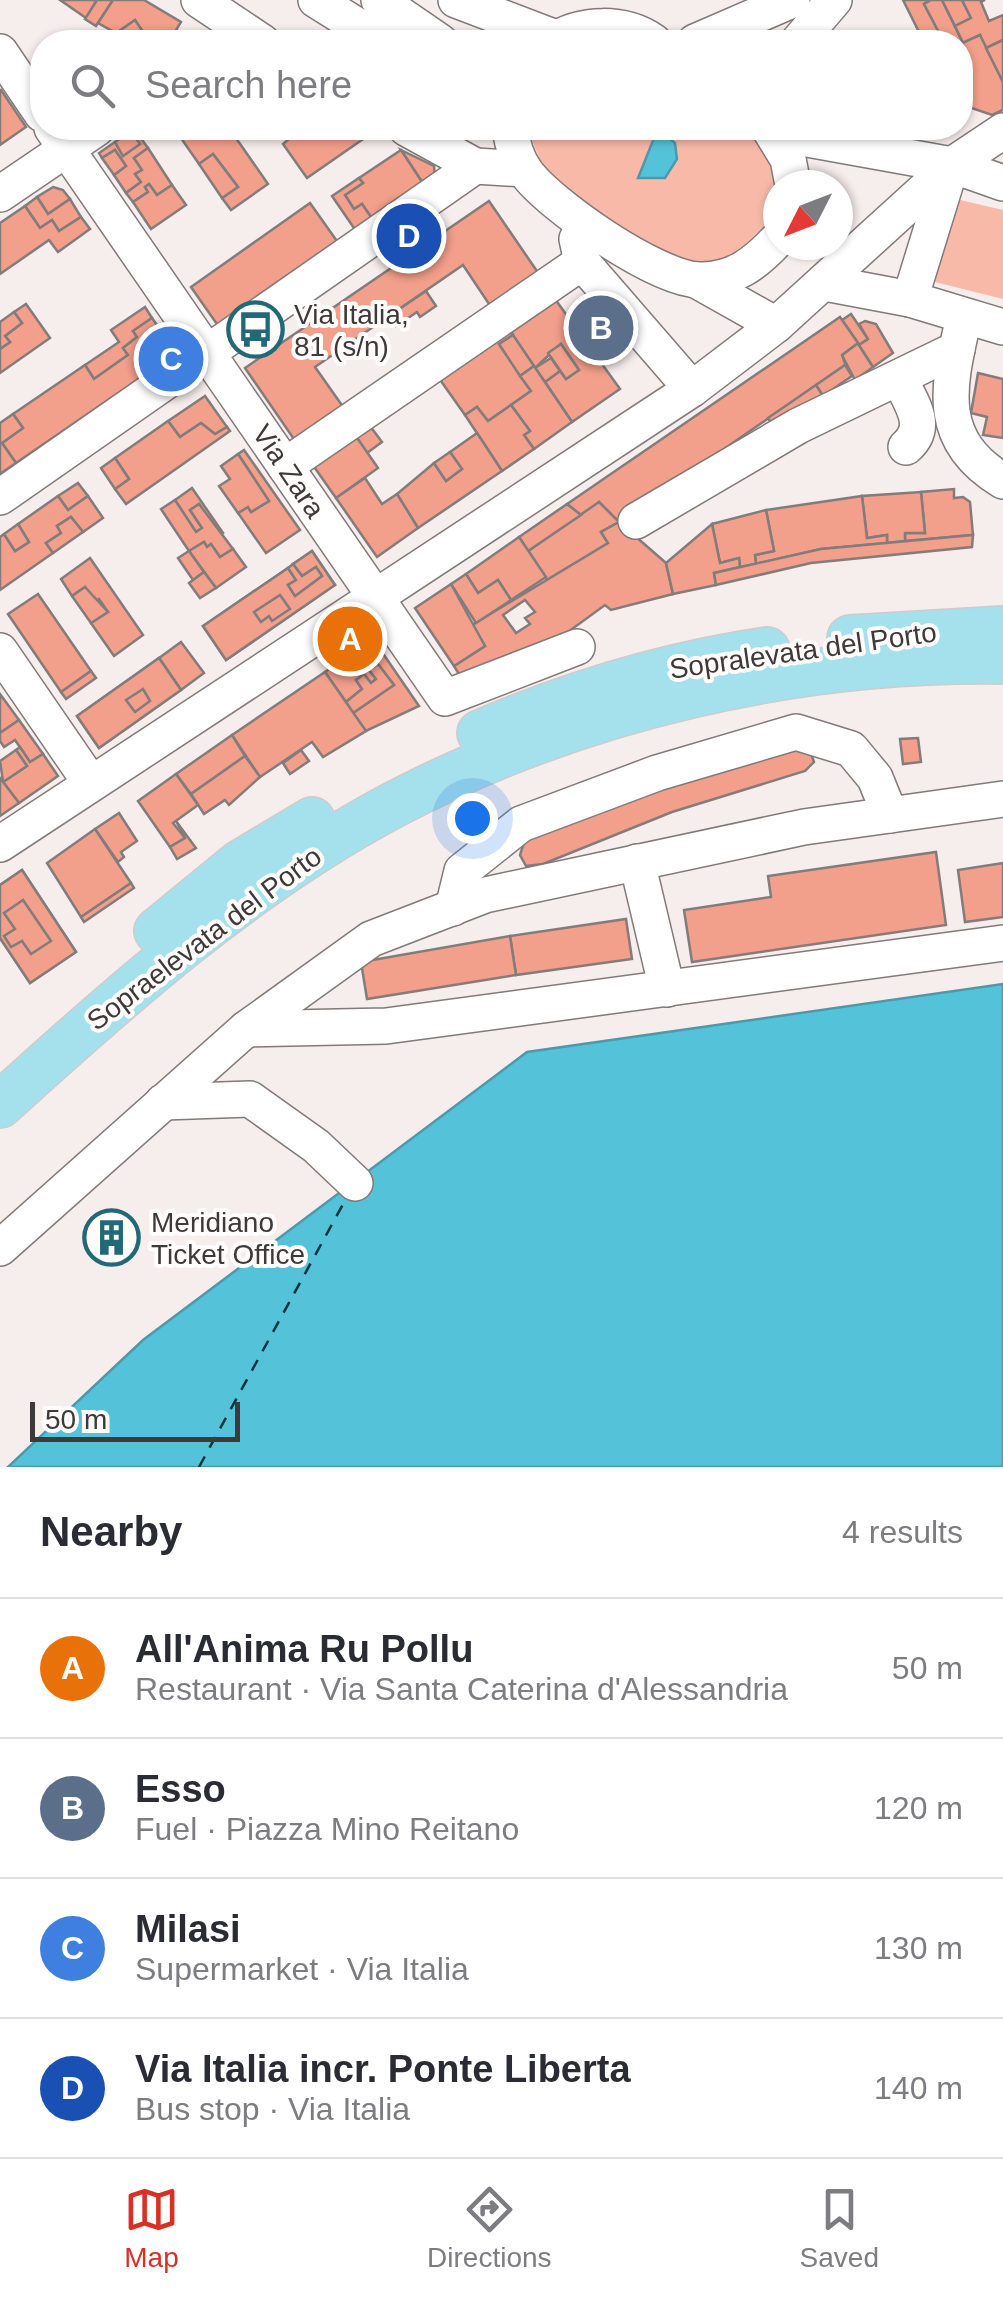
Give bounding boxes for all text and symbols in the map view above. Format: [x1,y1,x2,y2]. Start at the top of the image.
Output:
search box [30,30,973,140]
icon: search [65,58,120,113]
text: Search here [145,64,352,106]
north arrow [763,170,853,260]
pin: D [376,198,442,274]
pin: B [568,290,634,366]
place label: Via Italia, 81 (s/n) [294,299,409,362]
bus stop icon: Via Italia, 81 (s/n) [225,300,285,360]
pin: C [138,322,204,396]
street label: Via Zara [246,419,331,524]
pin: A [318,602,382,676]
street label: Sopralevata del Porto [668,616,939,685]
your location [447,793,498,844]
street label: Sopraelevata del Porto [81,840,327,1036]
place label: Meridiano Ticket Office [151,1207,305,1270]
building icon: Meridiano Ticket Office [82,1208,142,1268]
scale bar [30,1397,240,1442]
text: 50 m [45,1404,107,1435]
text: Nearby [40,1508,182,1555]
text: 4 results [842,1514,963,1550]
text: All'Anima Ru Pollu [135,1628,473,1670]
text: A [61,1650,84,1686]
text: 50 m [892,1650,963,1686]
text: Restaurant · Via Santa Caterina d'Alessandria [135,1671,788,1707]
text: Esso [135,1768,226,1810]
text: B [61,1790,84,1826]
text: 120 m [874,1790,963,1826]
text: Fuel · Piazza Mino Reitano [135,1811,519,1847]
text: Milasi [135,1908,241,1950]
text: C [61,1930,84,1966]
text: 130 m [874,1930,963,1966]
text: Supermarket · Via Italia [135,1951,469,1987]
text: Via Italia incr. Ponte Liberta [135,2048,631,2090]
text: D [61,2070,84,2106]
text: 140 m [874,2070,963,2106]
text: Bus stop · Via Italia [135,2091,410,2127]
tab: Map [124,2182,179,2274]
tab: Directions [427,2182,552,2274]
tab: Saved [800,2182,879,2274]

